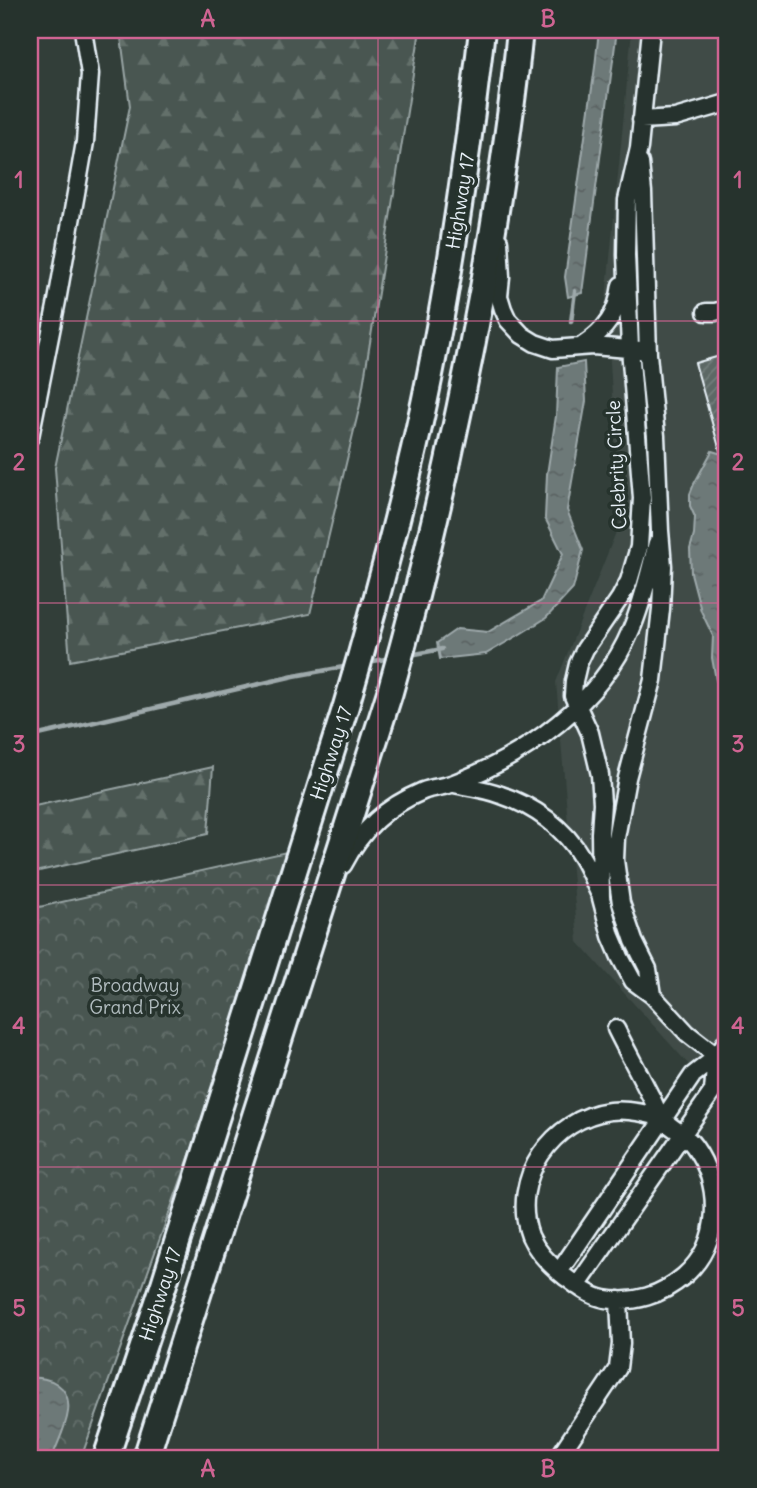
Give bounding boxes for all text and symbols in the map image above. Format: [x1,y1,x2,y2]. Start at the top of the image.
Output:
text: A [201,4,216,33]
text: B [540,4,556,33]
street label: Highway 17 [441,151,479,251]
text: 1 [14,165,24,194]
text: 1 [733,165,743,194]
street label: Celebrity Circle [601,400,631,530]
text: 2 [13,447,26,476]
text: 2 [732,447,745,476]
street label: Highway 17 [305,703,357,803]
text: 3 [12,729,26,758]
text: 3 [731,729,745,758]
park label: Broadway Grand Prix [89,973,181,1019]
text: 4 [12,1011,26,1040]
text: 4 [731,1011,745,1040]
street label: Highway 17 [134,1244,186,1344]
text: 5 [12,1293,26,1322]
text: 5 [731,1293,745,1322]
text: A [201,1454,216,1483]
text: B [540,1454,556,1483]

